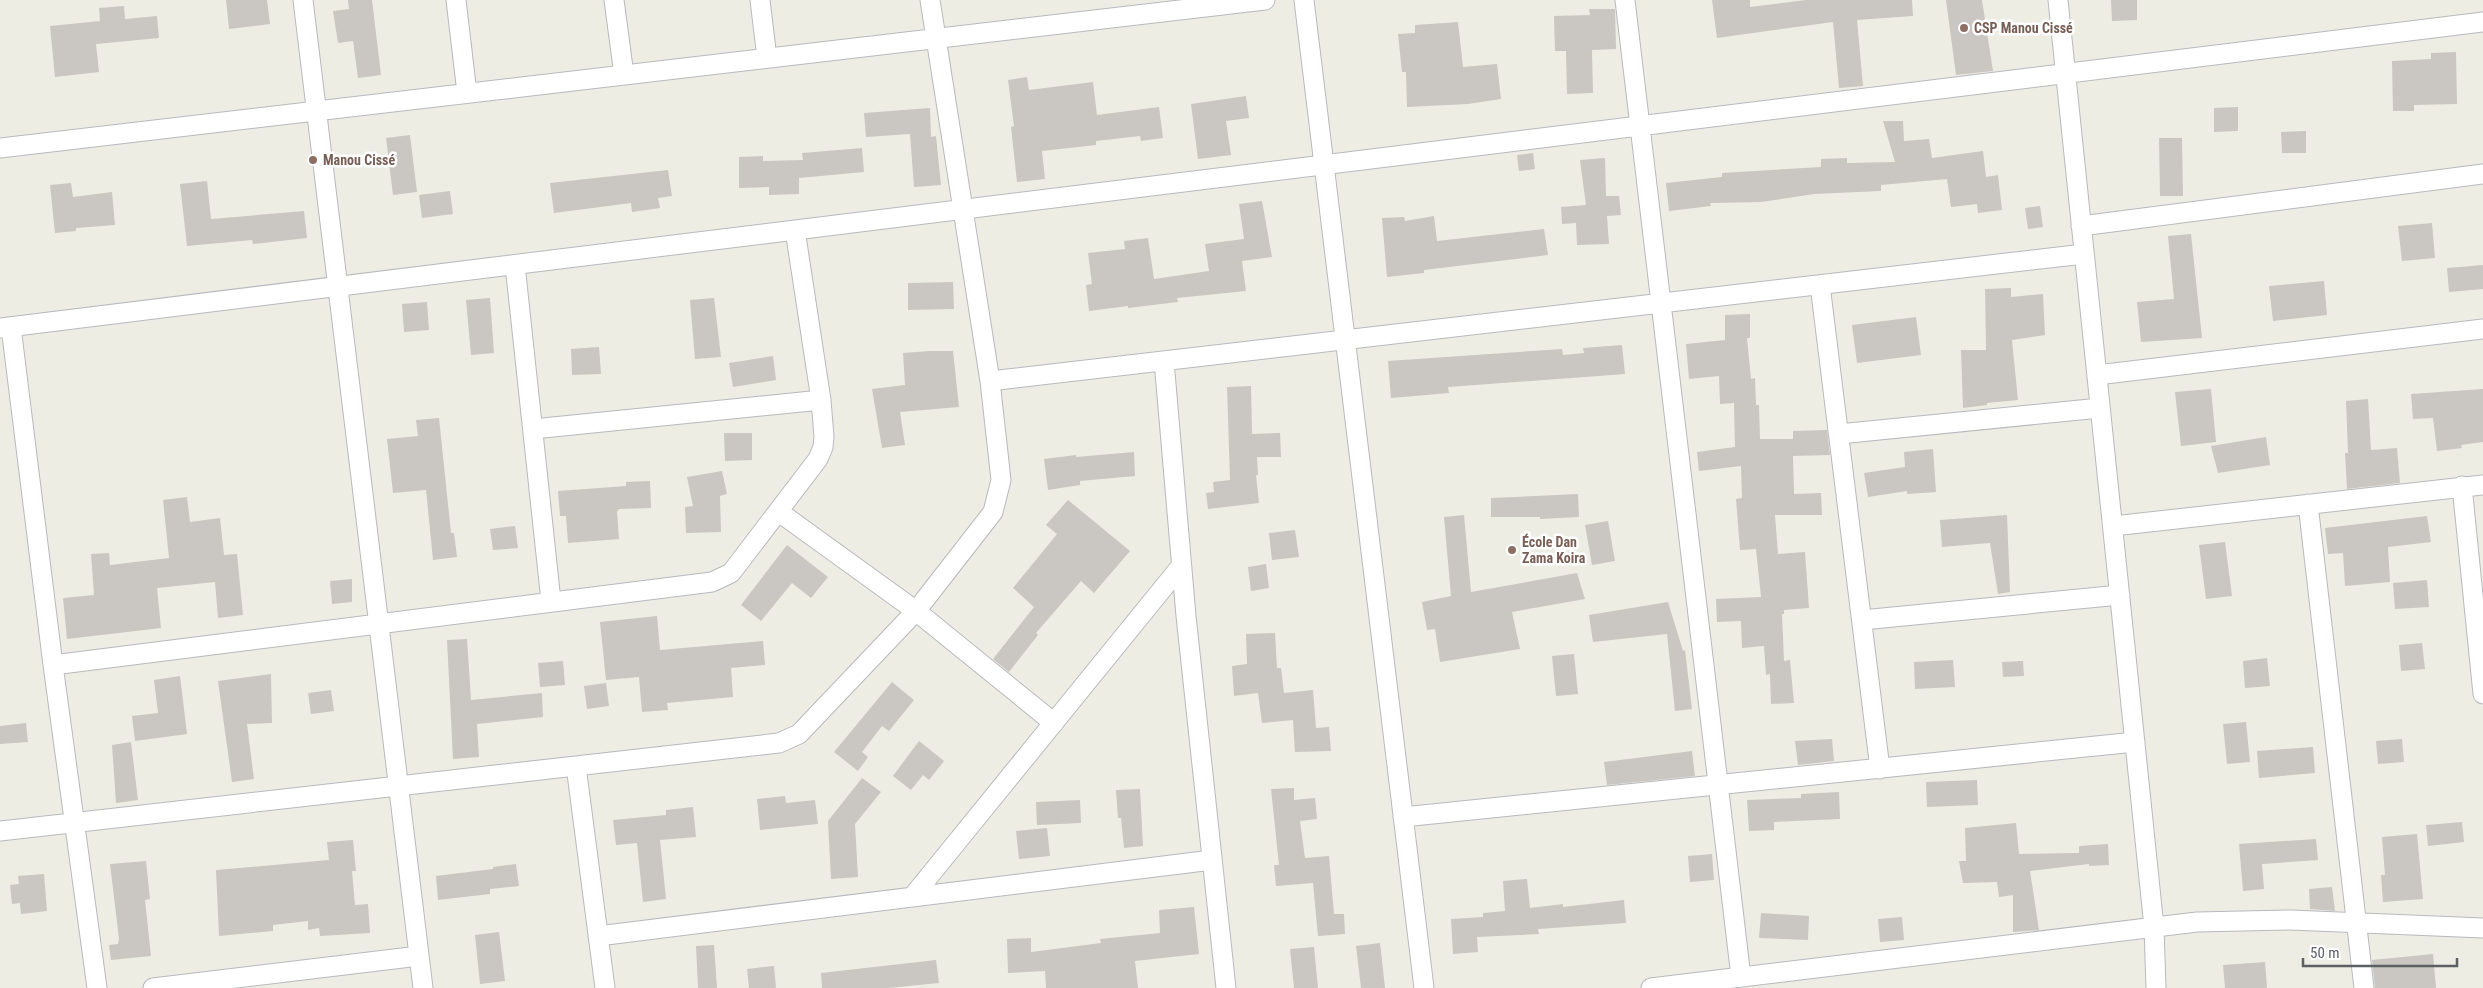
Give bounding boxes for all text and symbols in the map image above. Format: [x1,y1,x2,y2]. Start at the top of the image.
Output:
place label: CSP Manou Cissé [1974,20,2073,36]
marker: CSP Manou Cissé [1958,22,1970,34]
place label: Manou Cissé [323,152,395,168]
marker: Manou Cissé [307,154,319,166]
place label: École Dan Zama Koira [1522,533,1586,566]
marker: École Dan Zama Koira [1506,544,1518,556]
scale bar [2303,936,2457,968]
text: 50 m [2310,944,2340,962]

